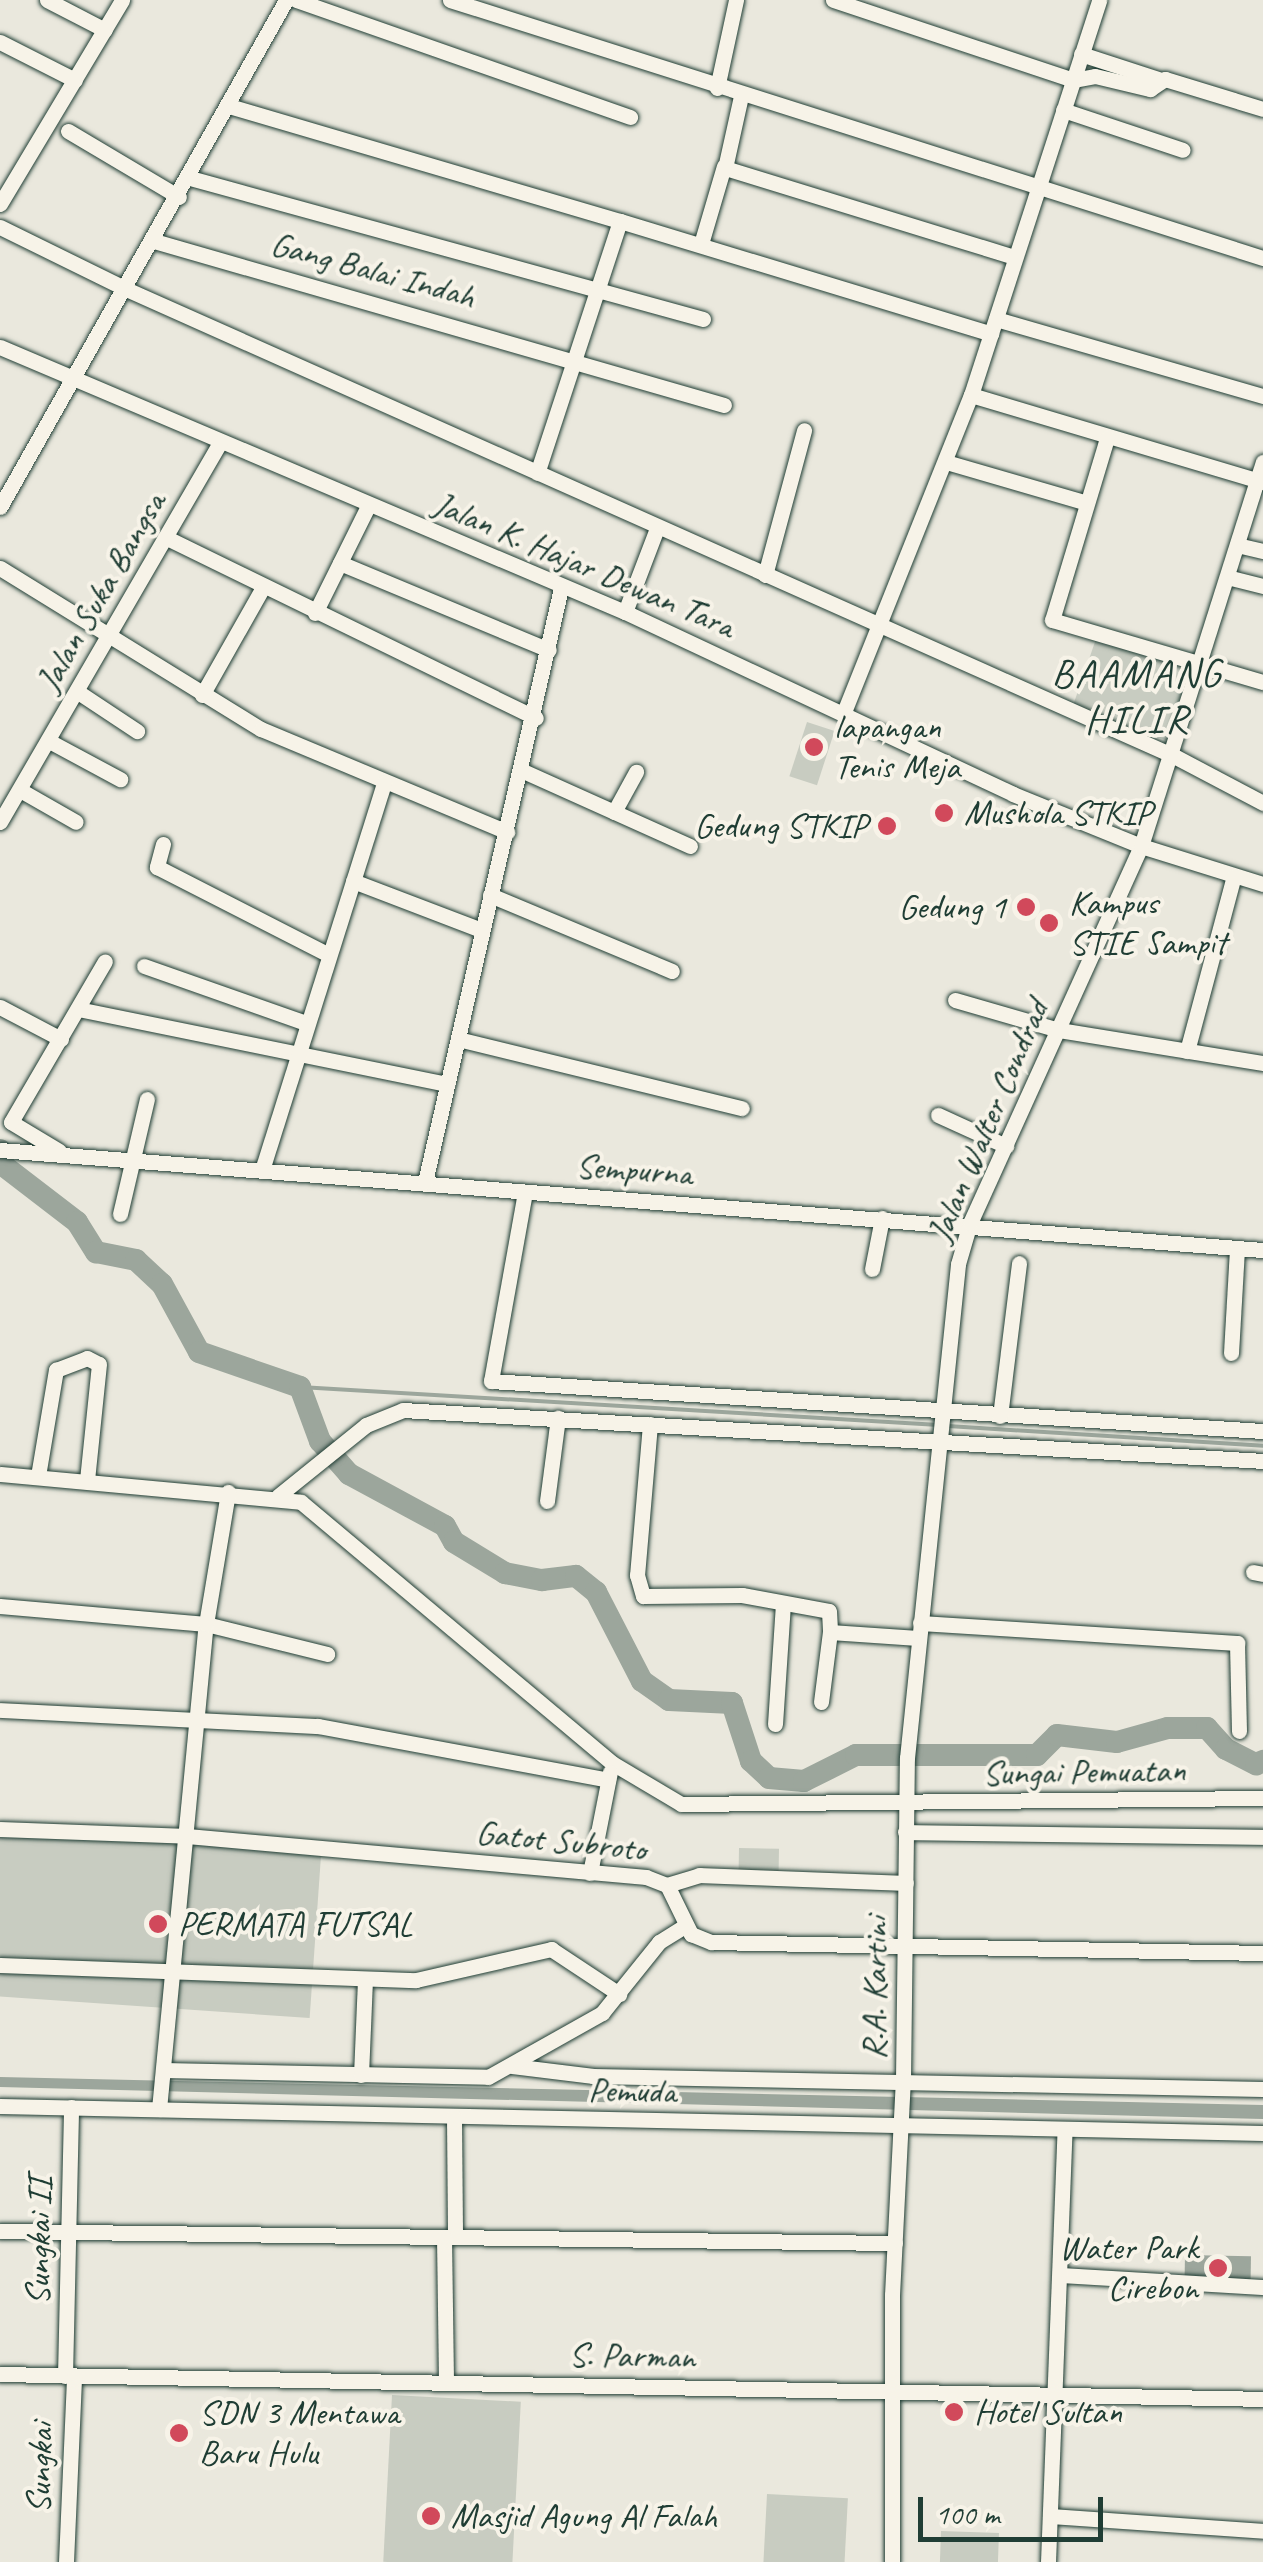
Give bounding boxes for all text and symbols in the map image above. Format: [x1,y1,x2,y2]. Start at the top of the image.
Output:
street label: Gang Balai Indah [265,222,481,318]
street label: Jalan K. Hajar Dewan Tara [427,483,741,647]
street label: Jalan Suka Bangsa [27,485,175,699]
district label: BAAMANG HILIR [1053,649,1221,743]
place label: lapangan Tenis Meja [834,706,959,788]
marker: lapangan Tenis Meja [803,736,825,758]
place label: Mushola STKIP [964,792,1152,834]
marker: Mushola STKIP [933,802,955,824]
place label: Gedung STKIP [694,805,867,847]
marker: Gedung STKIP [876,815,898,837]
place label: Kampus STIE Sampit [1069,882,1227,964]
place label: Gedung 1 [898,886,1006,928]
marker: Gedung 1 [1015,896,1037,918]
marker: Kampus STIE Sampit [1038,912,1060,934]
street label: Jalan Walter Condrad [918,994,1058,1248]
street label: Sempurna [575,1145,693,1195]
street label: Sungai Pemuatan [982,1749,1186,1795]
street label: Gatot Subroto [475,1811,647,1871]
place label: PERMATA FUTSAL [178,1903,411,1945]
marker: PERMATA FUTSAL [147,1913,169,1935]
street label: R.A. Kartini [853,1916,897,2060]
street label: Pemuda [588,2069,676,2113]
street label: Sungkai II [17,2177,61,2305]
place label: Water Park Cirebon [1058,2227,1198,2309]
marker: Water Park Cirebon [1207,2257,1229,2279]
street label: S. Parman [568,2334,696,2378]
place label: Hotel Sultan [974,2391,1120,2433]
place label: SDN 3 Mentawa Baru Hulu [199,2392,399,2474]
marker: Hotel Sultan [943,2401,965,2423]
street label: Sungkai [17,2422,63,2514]
marker: SDN 3 Mentawa Baru Hulu [168,2422,190,2444]
scale bar [923,2477,1108,2539]
place label: Masjid Agung Al Falah [451,2495,717,2537]
text: 100 m [935,2495,1000,2533]
marker: Masjid Agung Al Falah [420,2505,442,2527]

